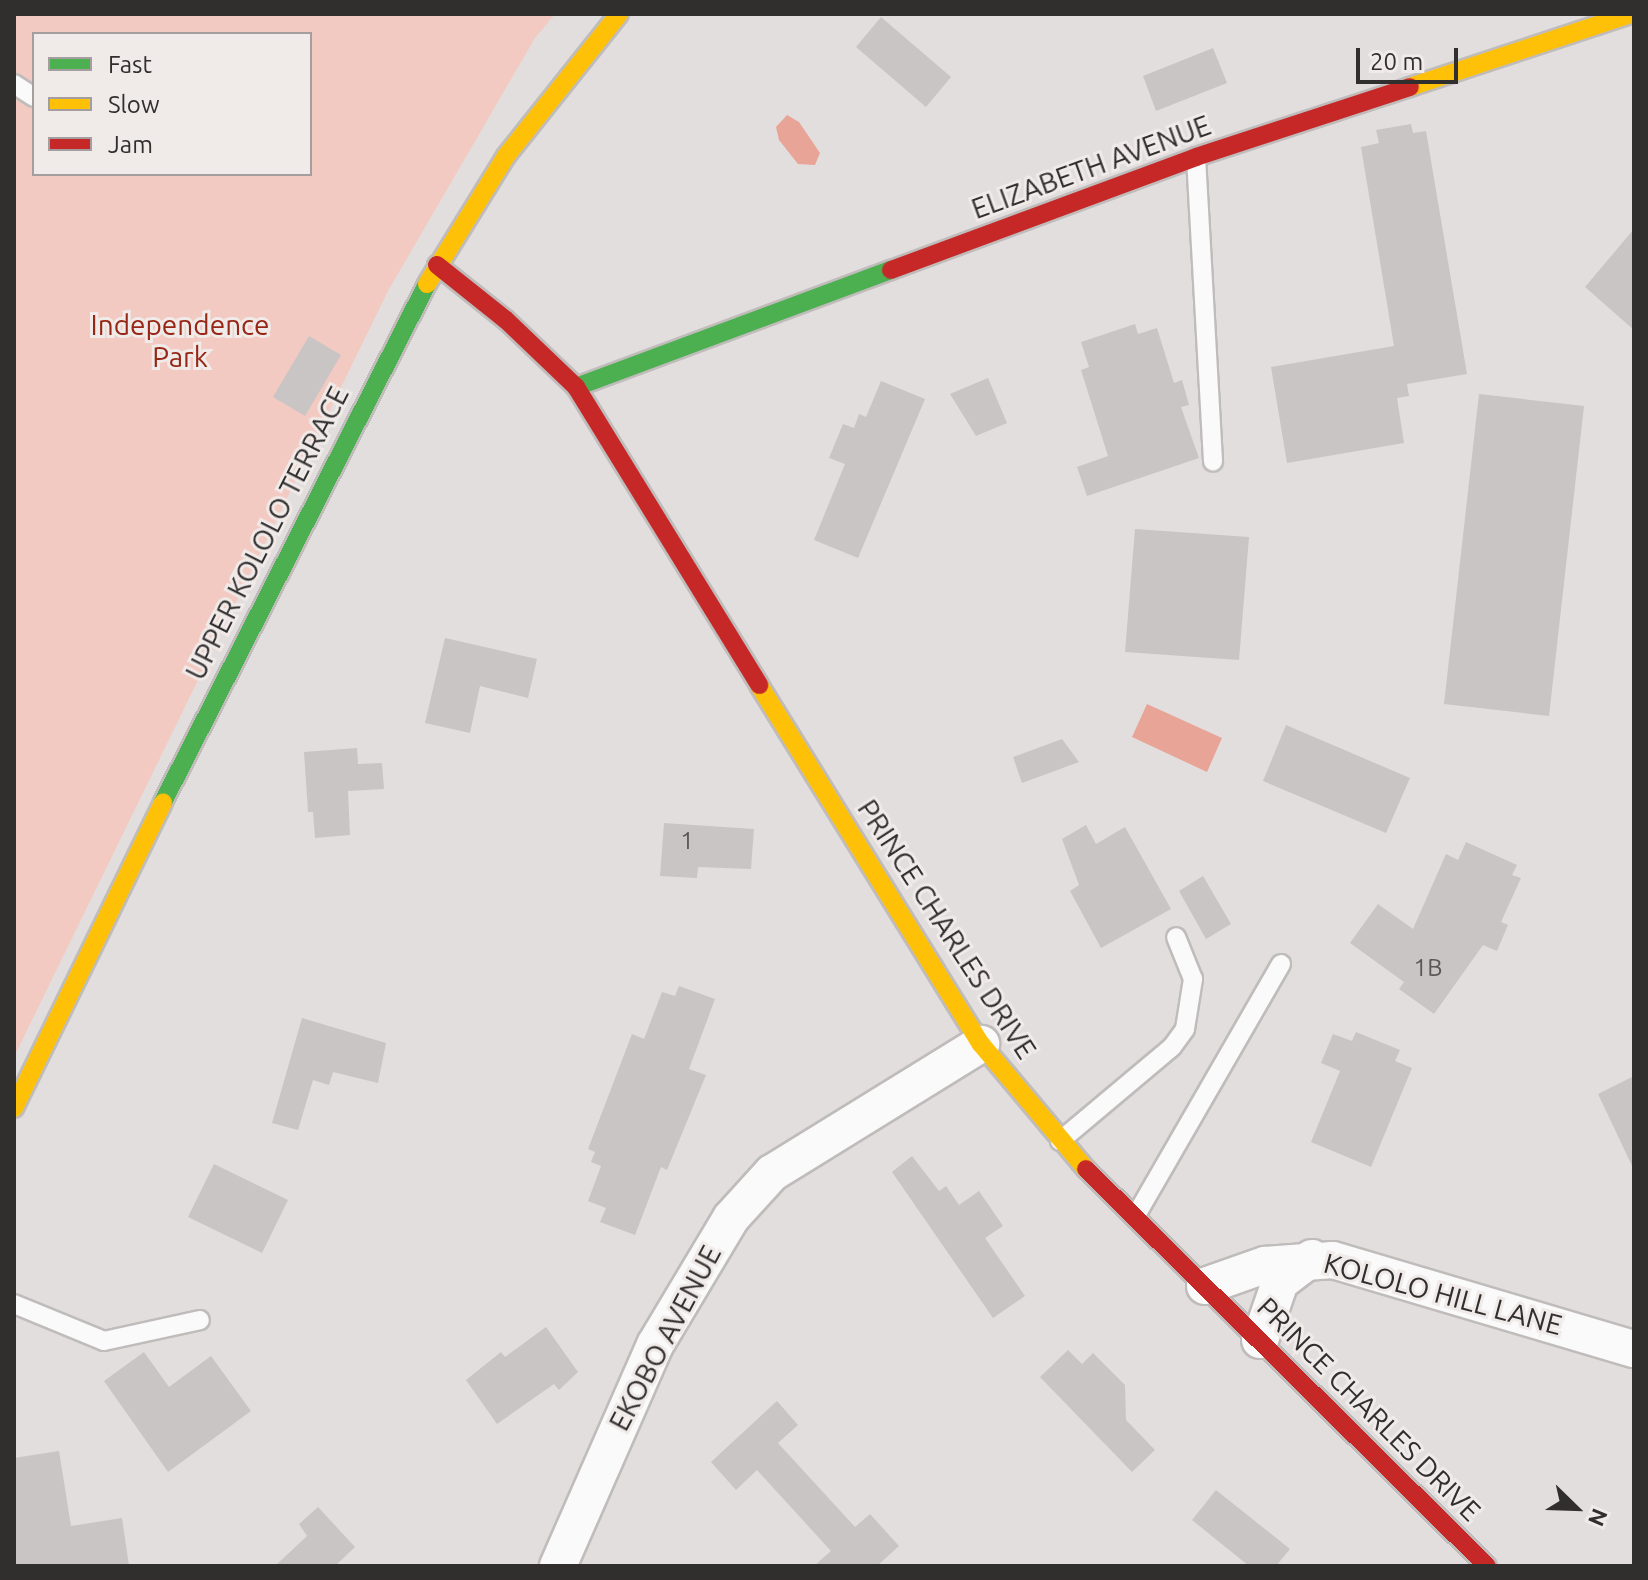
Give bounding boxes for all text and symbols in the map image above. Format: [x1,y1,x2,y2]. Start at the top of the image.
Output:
legend [32,32,312,176]
scale bar [1360,32,1462,82]
text: 20 m [1370,48,1423,75]
text: Fast [108,51,152,78]
text: Slow [108,91,160,118]
street label: ELIZABETH AVENUE [967,108,1215,226]
text: Jam [108,131,153,158]
park label: Independence Park [90,308,270,374]
street label: UPPER KOLOLO TERRACE [178,381,356,685]
street label: PRINCE CHARLES DRIVE [851,793,1043,1065]
house number: 1 [680,827,694,855]
house number: 1B [1414,954,1442,982]
street label: EKOBO AVENUE [602,1240,728,1436]
street label: KOLOLO HILL LANE [1320,1246,1566,1342]
street label: PRINCE CHARLES DRIVE [1250,1290,1488,1528]
north arrow [1536,1468,1616,1548]
text: N [1584,1505,1613,1530]

